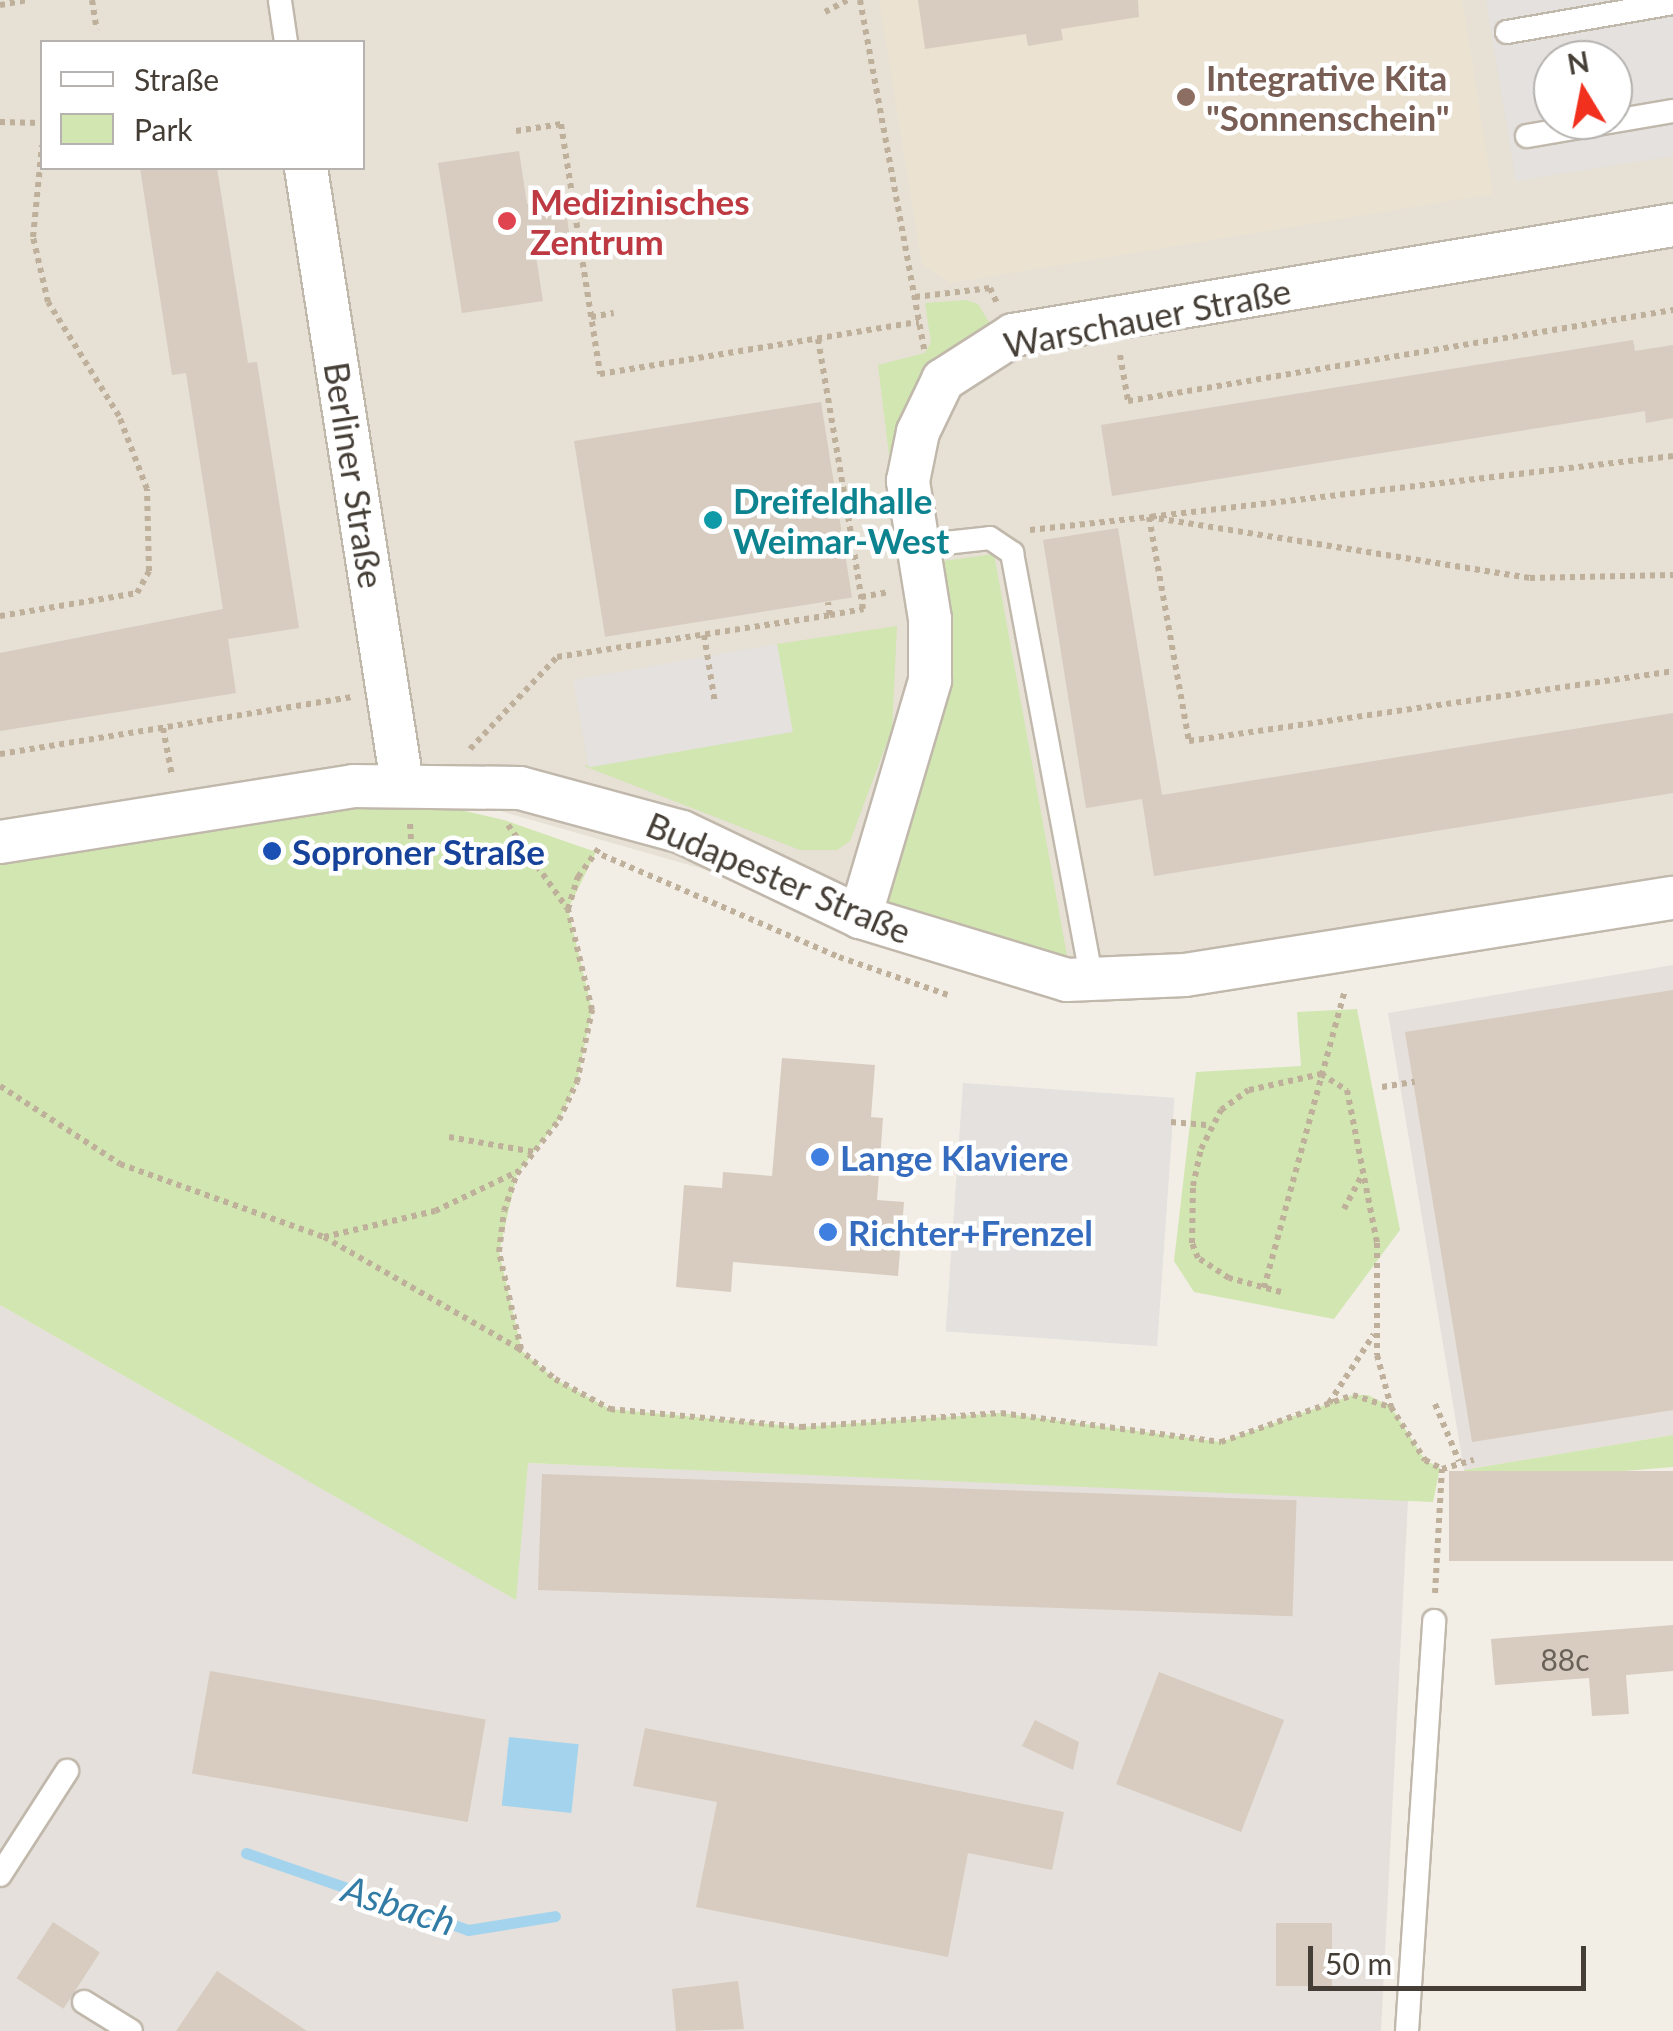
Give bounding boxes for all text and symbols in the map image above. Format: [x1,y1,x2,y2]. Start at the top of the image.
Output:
legend [40,40,365,170]
north arrow [1533,40,1633,140]
text: N [1565,44,1592,81]
place label: Integrative Kita "Sonnenschein" [1206,56,1450,138]
text: Straße [134,61,219,97]
marker: Integrative Kita "Sonnenschein" [1175,86,1197,108]
text: Park [134,111,193,147]
place label: Medizinisches Zentrum [530,180,750,262]
marker: Medizinisches Zentrum [494,208,520,234]
street label: Warschauer Straße [1000,269,1294,365]
street label: Berliner Straße [316,358,394,592]
place label: Dreifeldhalle Weimar-West [733,479,949,561]
marker: Dreifeldhalle Weimar-West [702,509,724,531]
street label: Budapester Straße [640,802,918,952]
place label: Soproner Straße [292,830,546,872]
marker: Soproner Straße [261,840,283,862]
place label: Lange Klaviere [840,1136,1068,1178]
marker: Lange Klaviere [809,1146,831,1168]
place label: Richter+Frenzel [848,1211,1093,1253]
marker: Richter+Frenzel [817,1221,839,1243]
house number: 88c [1540,1641,1590,1677]
water label: Asbach [337,1865,461,1945]
scale bar [1313,1926,1590,1988]
text: 50 m [1325,1945,1392,1981]

